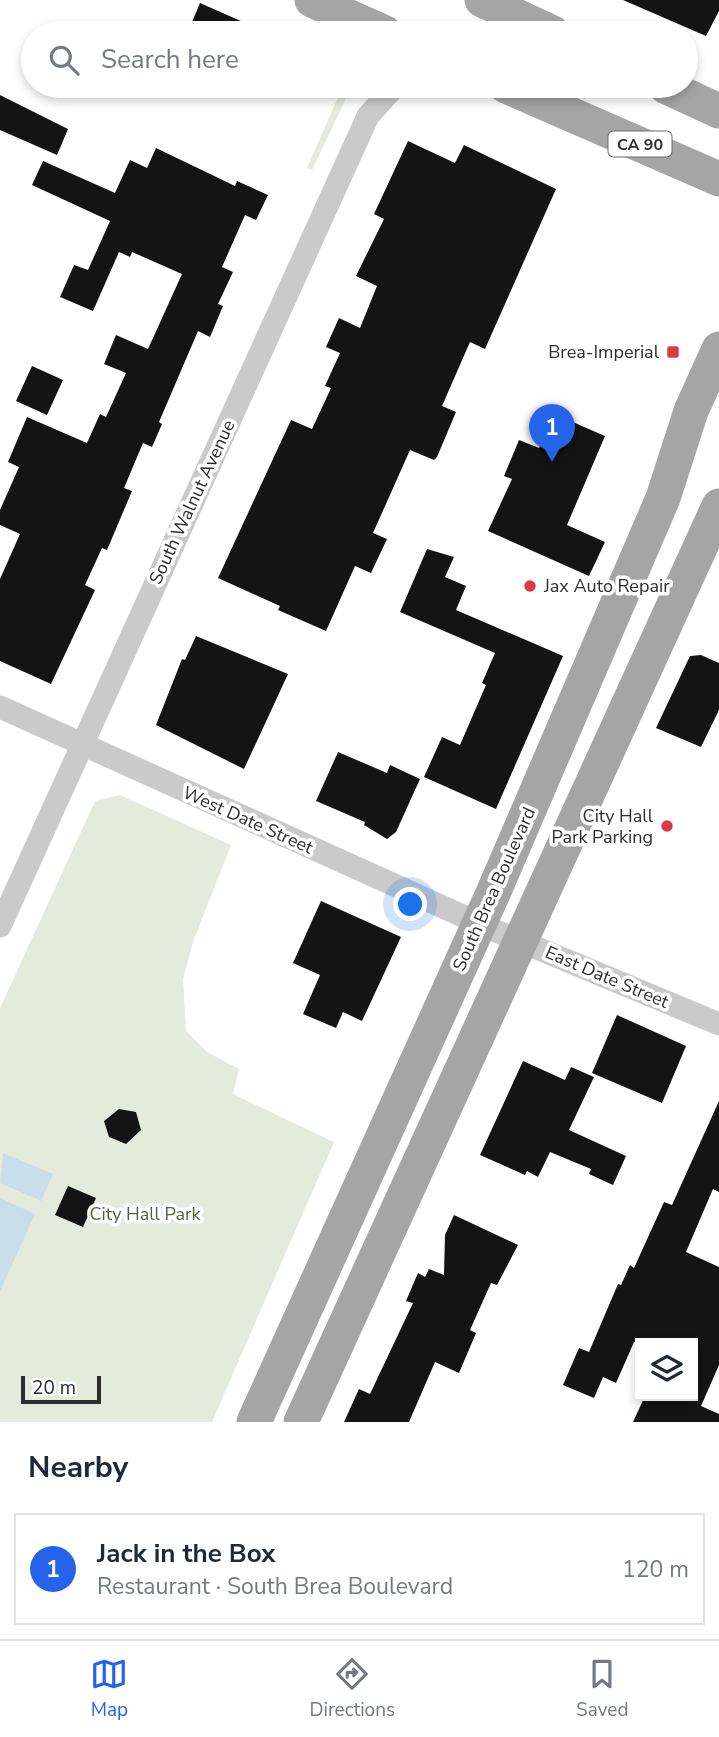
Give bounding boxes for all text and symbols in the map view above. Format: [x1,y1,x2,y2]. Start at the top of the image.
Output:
search box [21,21,698,98]
icon: search [45,41,83,79]
text: Search here [101,42,239,77]
road number: CA 90 [608,132,672,156]
place label: Brea-Imperial [548,340,660,364]
marker: Brea-Imperial [665,344,681,360]
pin: 1 [529,404,575,462]
street label: South Walnut Avenue [143,416,241,588]
place label: Jax Auto Repair [543,574,670,598]
marker: Jax Auto Repair [522,578,538,594]
street label: West Date Street [179,781,318,860]
street label: South Brea Boulevard [447,803,541,975]
place label: City Hall Park Parking [552,804,654,849]
marker: City Hall Park Parking [659,818,675,834]
your location [393,887,427,921]
street label: East Date Street [542,940,673,1014]
park label: City Hall Park [89,1202,202,1226]
map controls [635,1338,698,1401]
button: layers [635,1338,698,1401]
scale bar [21,1373,102,1405]
text: 20 m [32,1375,76,1401]
text: Nearby [28,1447,128,1488]
text: Jack in the Box [97,1536,276,1571]
text: 1 [46,1554,60,1585]
text: 120 m [622,1554,689,1585]
text: Restaurant · South Brea Boulevard [97,1571,453,1602]
tab: Map [90,1655,128,1723]
tab: Directions [309,1655,395,1723]
tab: Saved [576,1655,629,1723]

